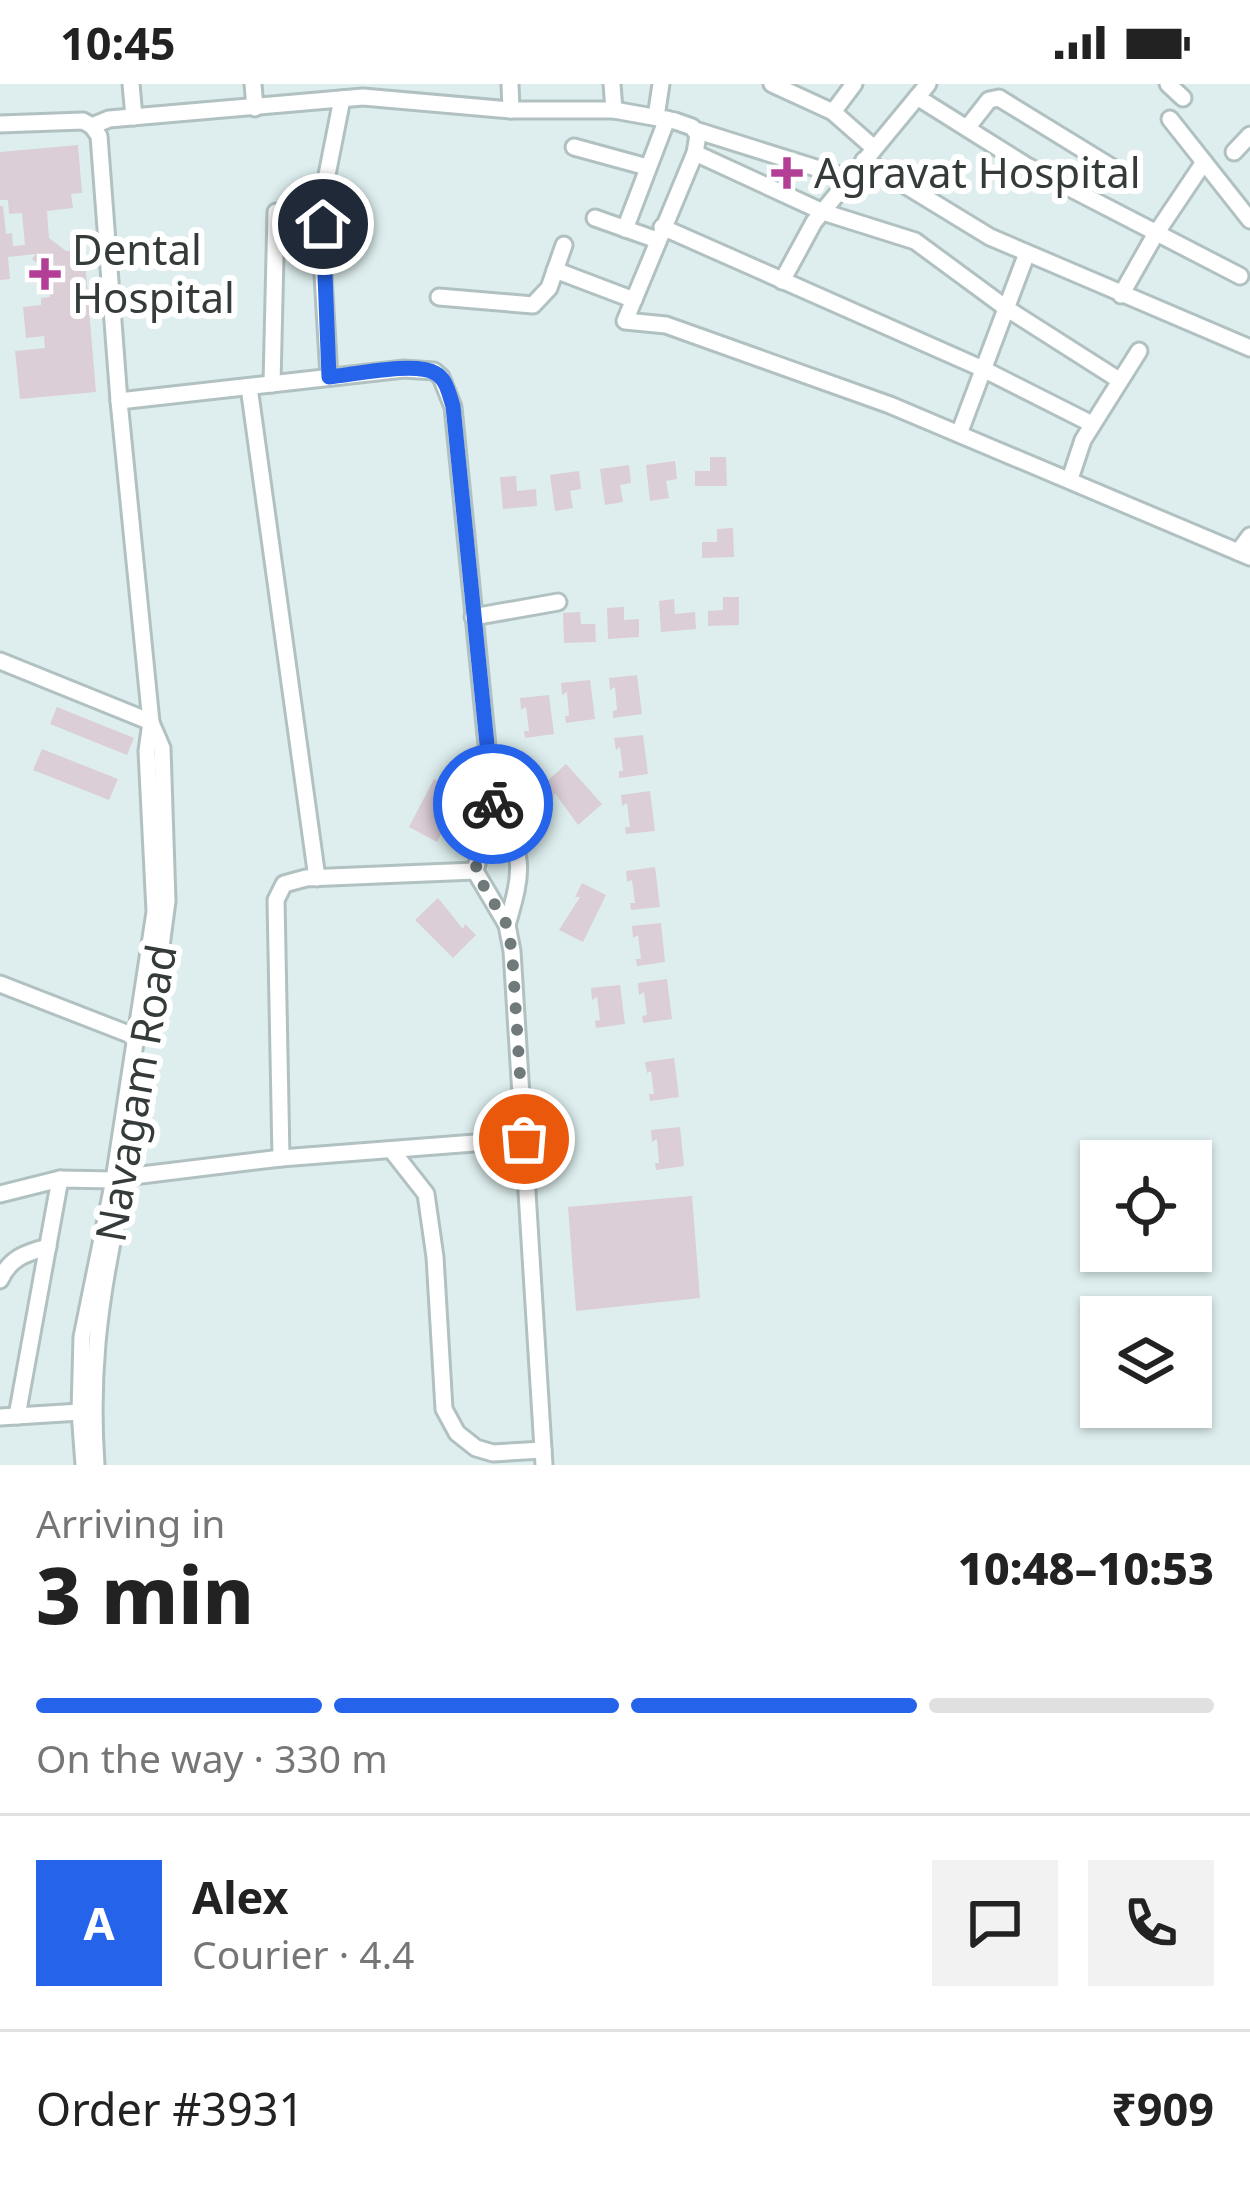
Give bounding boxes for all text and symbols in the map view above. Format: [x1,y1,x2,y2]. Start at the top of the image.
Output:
text: 10:45 [60,12,176,73]
place label: Agravat Hospital [814,143,1141,200]
marker: Agravat Hospital [771,157,803,189]
pin [272,173,374,275]
icon: home [290,191,356,257]
place label: Dental Hospital [72,220,235,325]
marker: Dental Hospital [29,258,61,290]
courier [433,744,553,864]
icon: bike [460,771,526,837]
street label: Navagam Road [80,940,189,1246]
pin [473,1088,575,1190]
icon: bag [491,1106,557,1172]
map controls [1080,1140,1212,1428]
button: locate [1080,1140,1212,1272]
button: layers [1080,1296,1212,1428]
text: Arriving in [36,1496,225,1549]
text: 10:48–10:53 [958,1537,1214,1598]
text: 3 min [36,1541,254,1647]
text: On the way · 330 m [36,1731,388,1784]
button: chat [932,1860,1058,1986]
button: phone [1088,1860,1214,1986]
text: Alex [192,1866,289,1927]
text: A [83,1892,115,1953]
text: Courier · 4.4 [192,1927,414,1980]
text: Order #3931 [36,2078,304,2139]
text: ₹909 [1111,2078,1214,2139]

